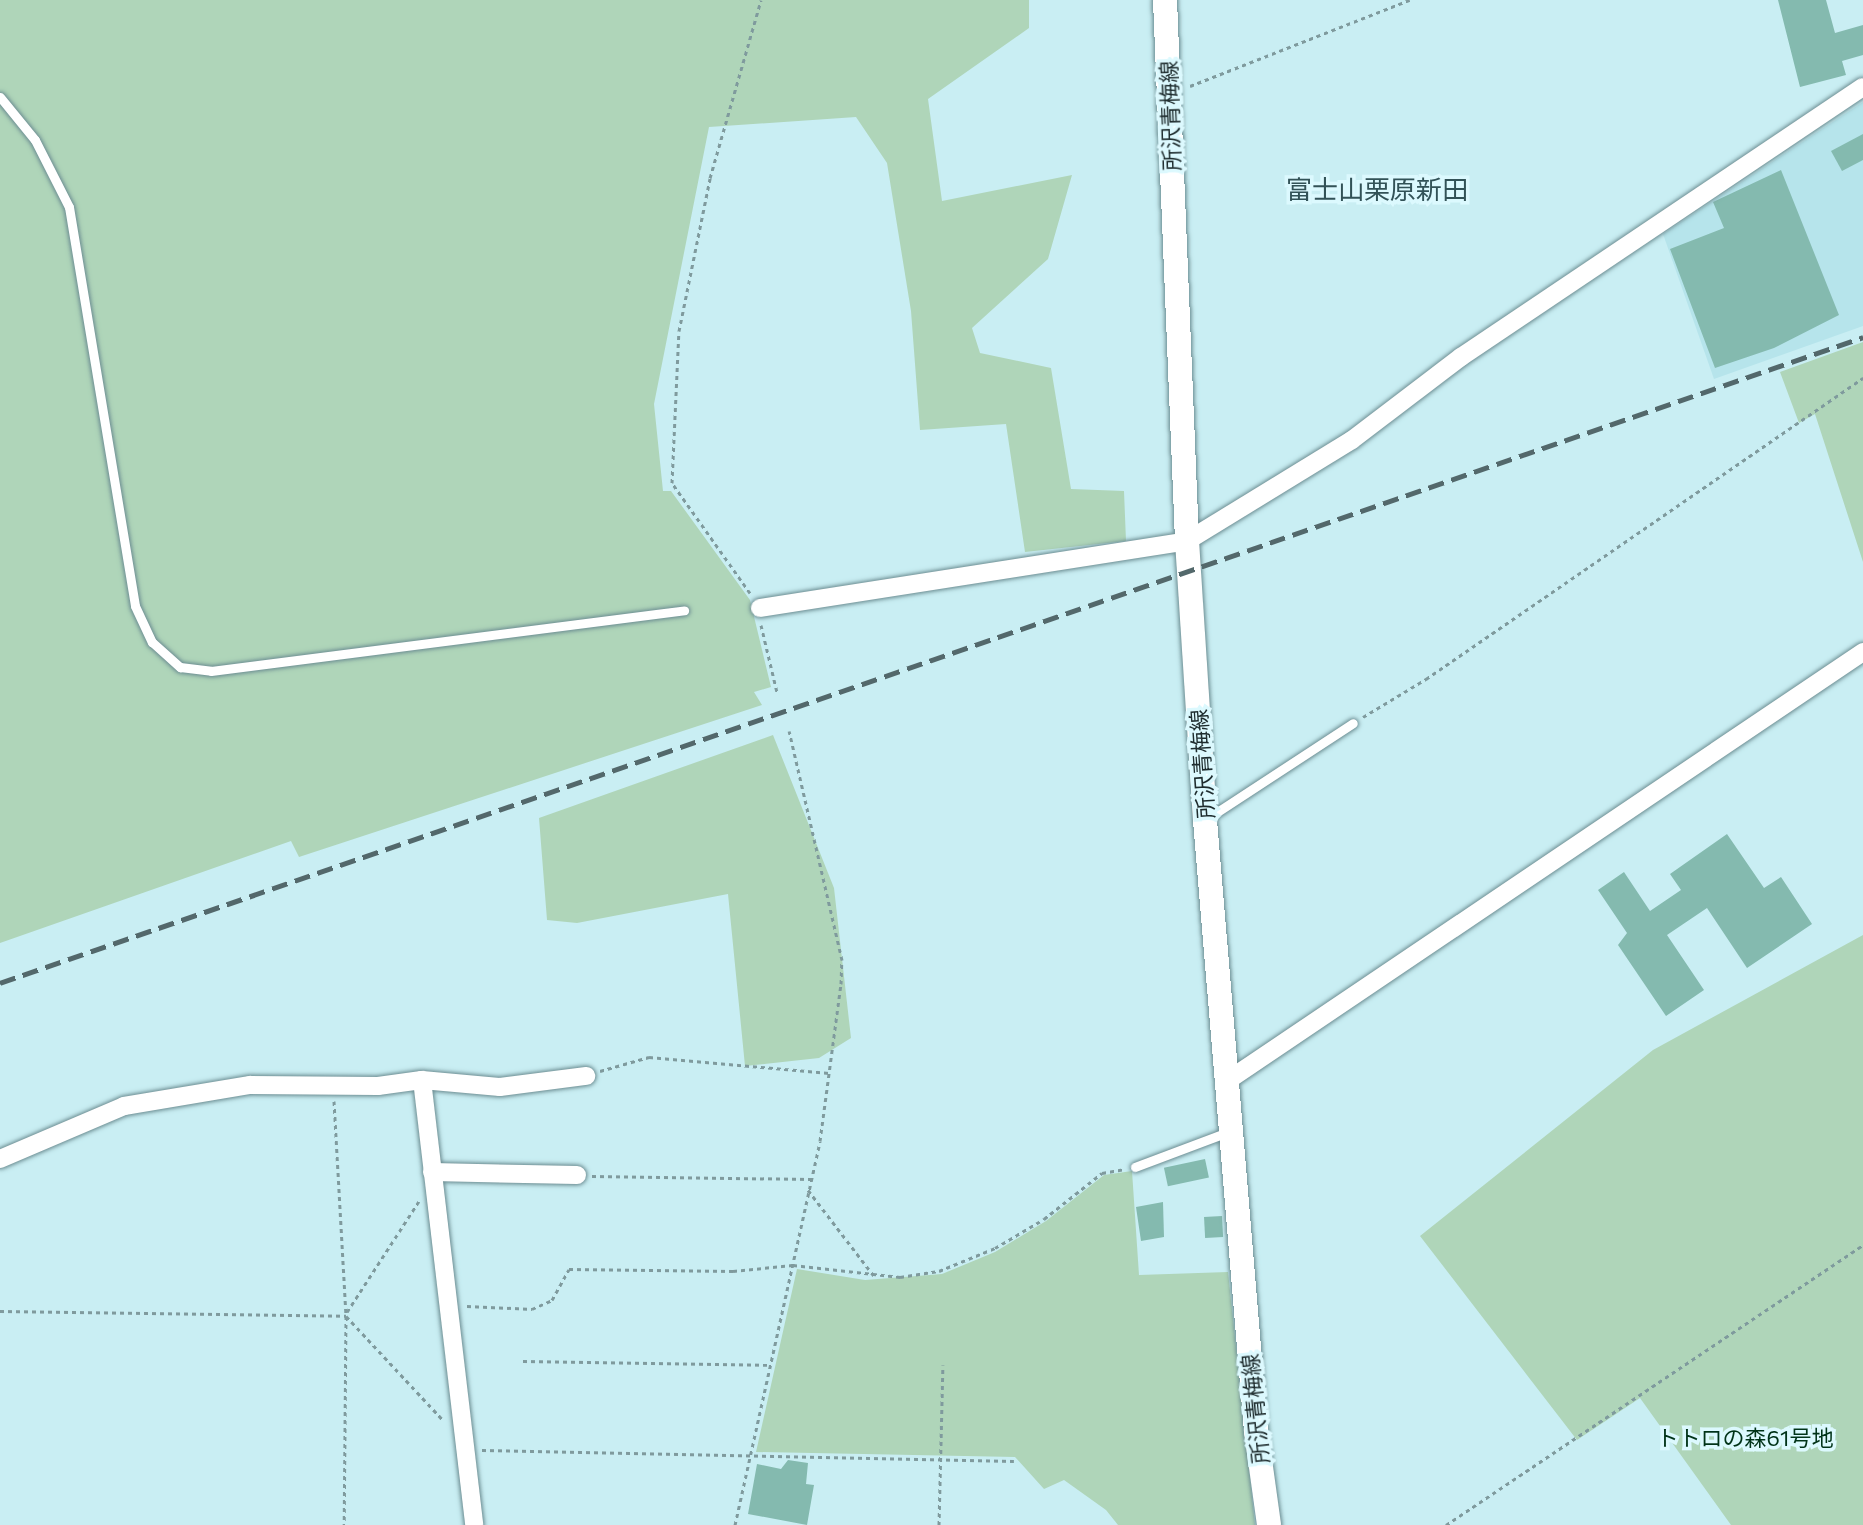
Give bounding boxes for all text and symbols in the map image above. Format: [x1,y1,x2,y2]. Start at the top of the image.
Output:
street label: 所沢青梅線 [1155,61,1185,171]
district label: 富士山栗原新田 [1286,173,1468,205]
street label: 所沢青梅線 [1185,708,1219,820]
street label: 所沢青梅線 [1236,1353,1274,1465]
park label: トトロの森61号地 [1657,1425,1833,1451]

